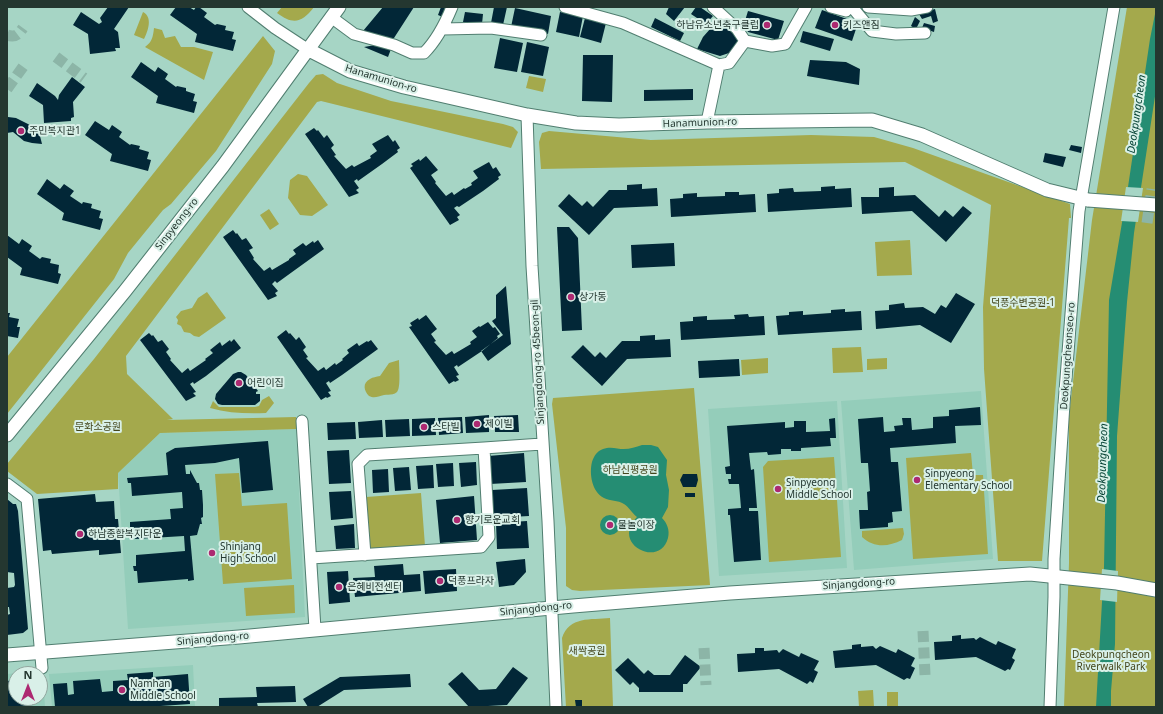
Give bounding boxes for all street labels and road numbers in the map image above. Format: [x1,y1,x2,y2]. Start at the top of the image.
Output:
street label: Hanamunion-ro [344,62,418,96]
street label: Hanamunion-ro [663,116,737,130]
street label: Sinpyeong-ro [153,196,201,252]
street label: Sinjangdong-ro 45beon-gil [529,299,547,425]
street label: Deokpungcheonseo-ro [1058,302,1078,410]
street label: Sinjangdong-ro [822,575,896,593]
street label: Sinjangdong-ro [499,599,573,619]
street label: Sinjangdong-ro [176,630,250,648]

